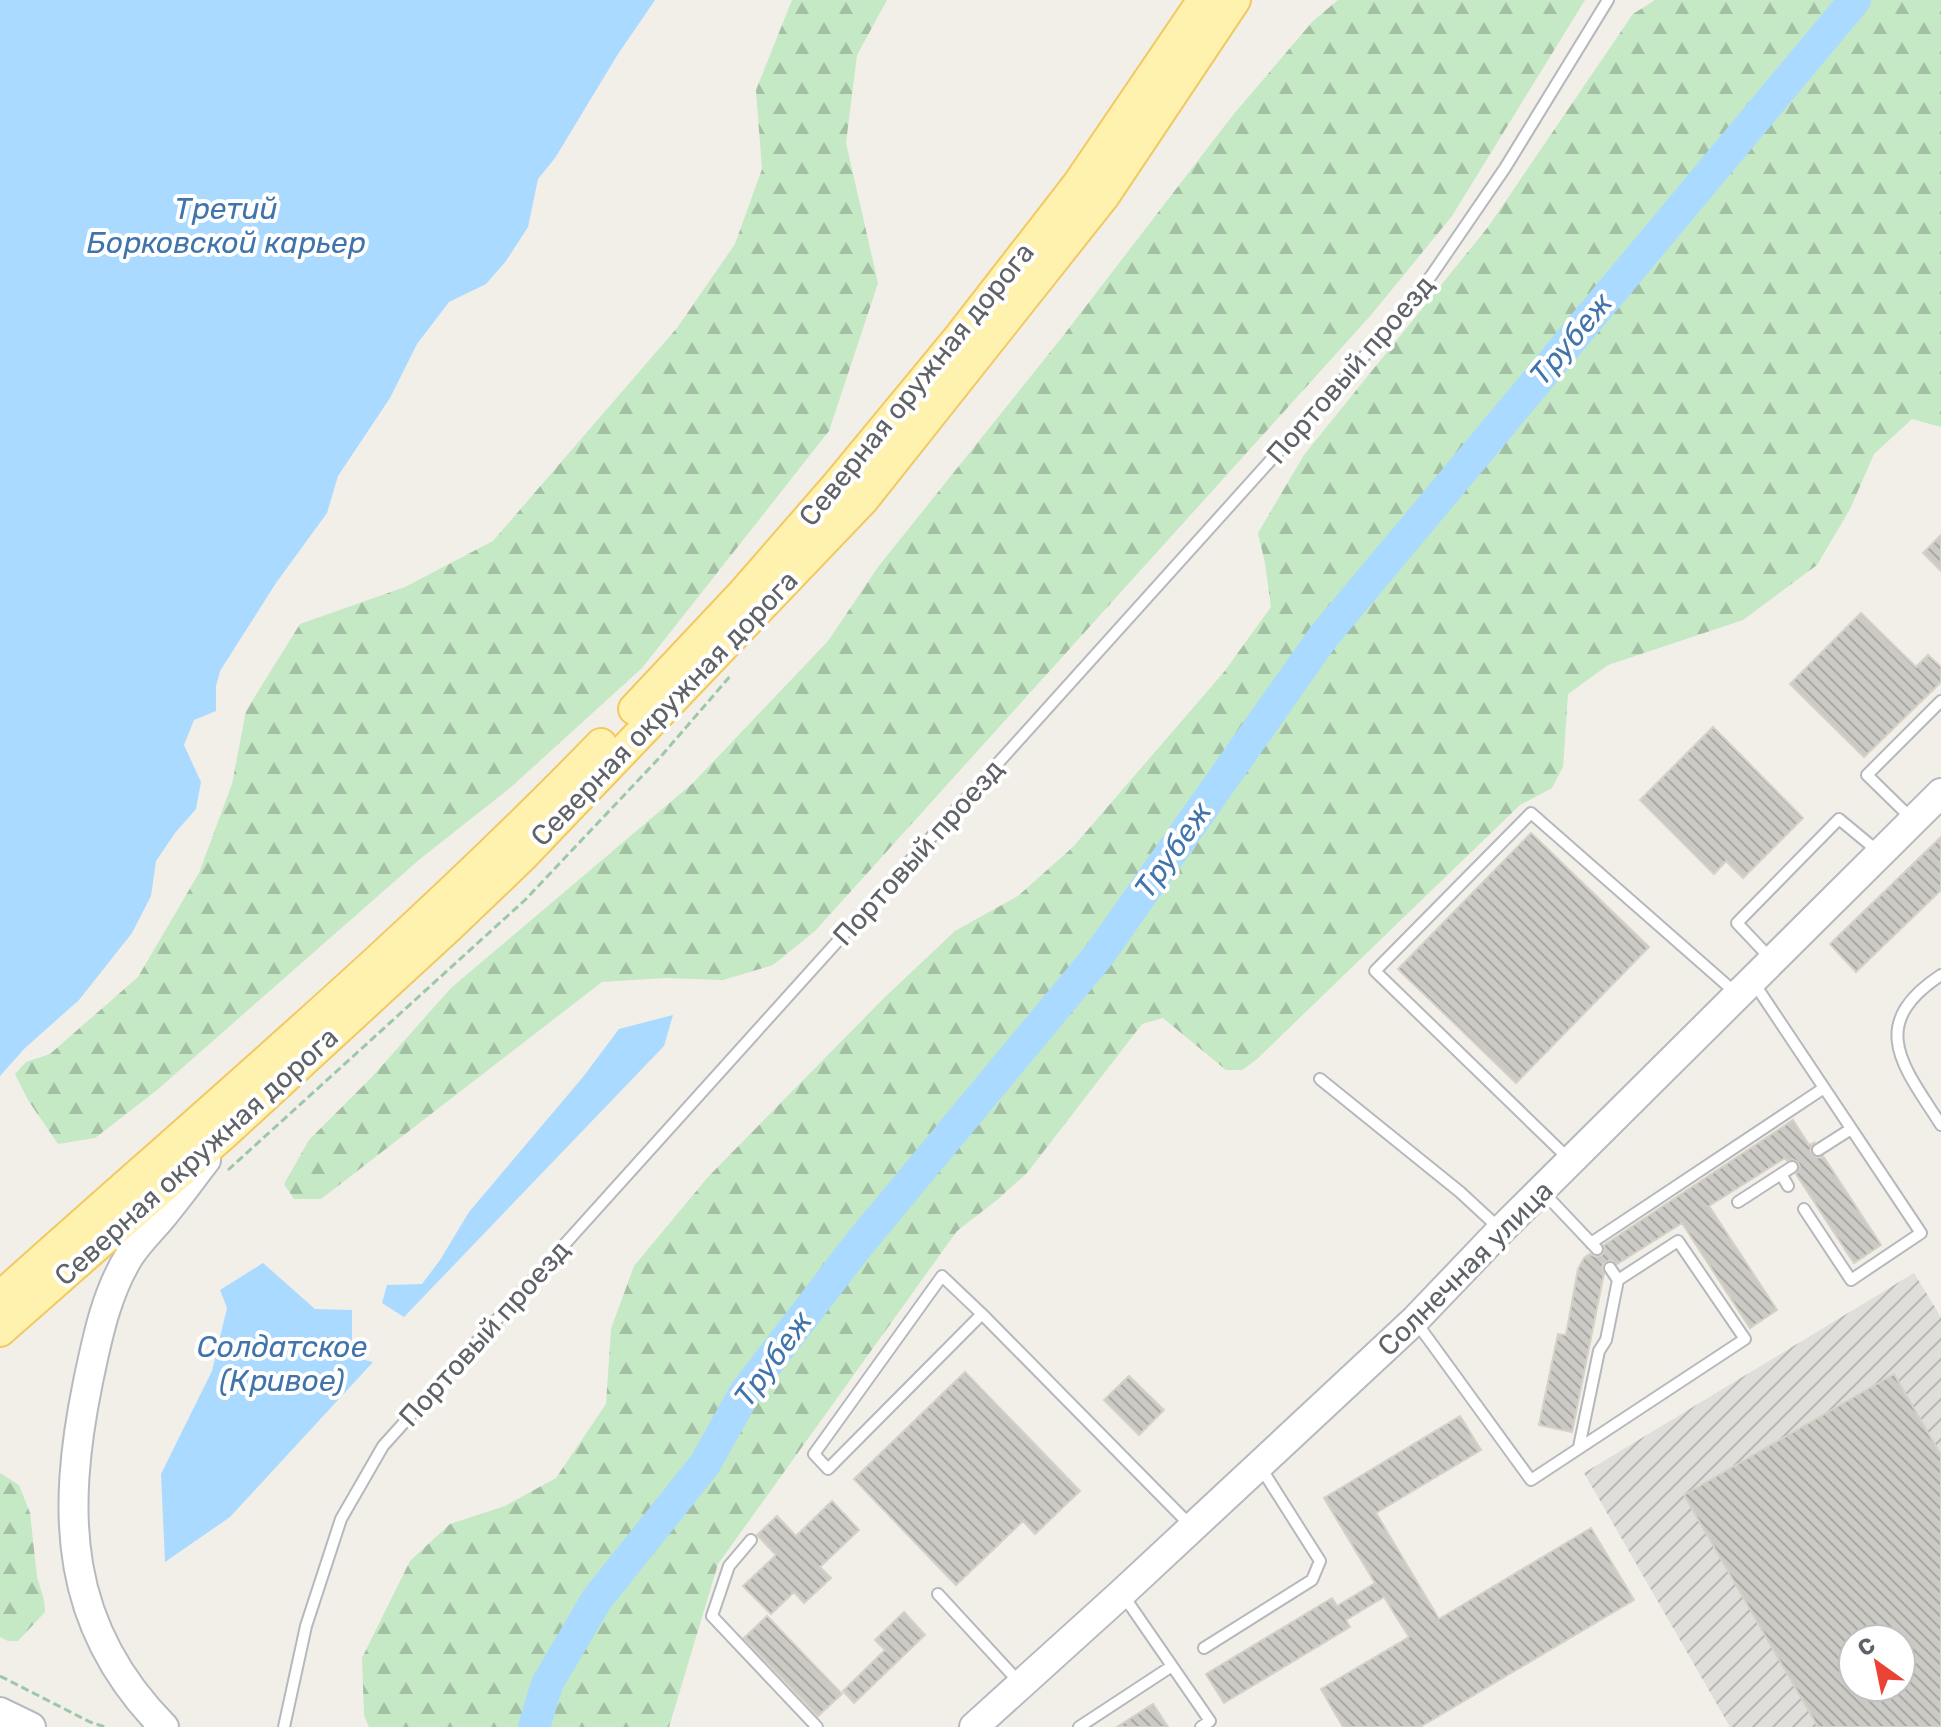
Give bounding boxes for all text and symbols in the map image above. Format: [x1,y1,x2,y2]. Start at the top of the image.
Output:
water label: Третий Борковской карьер [87,191,365,261]
street label: Северная оружная дорога [792,236,1041,533]
street label: Портовый проезд [1260,268,1441,470]
water label: Трубеж [1522,285,1620,392]
street label: Северная окружная дорога [524,564,805,853]
street label: Портовый проезд [826,753,1011,952]
water label: Трубеж [1127,794,1220,905]
street label: Северная окружная дорога [48,1020,345,1292]
street label: Солнечная улица [1371,1174,1560,1363]
street label: Портовый проезд [392,1234,577,1433]
water label: Трубеж [726,1303,820,1414]
water label: Солдатское (Кривое) [197,1329,367,1399]
north arrow [1837,1623,1917,1703]
text: С [1853,1631,1880,1662]

